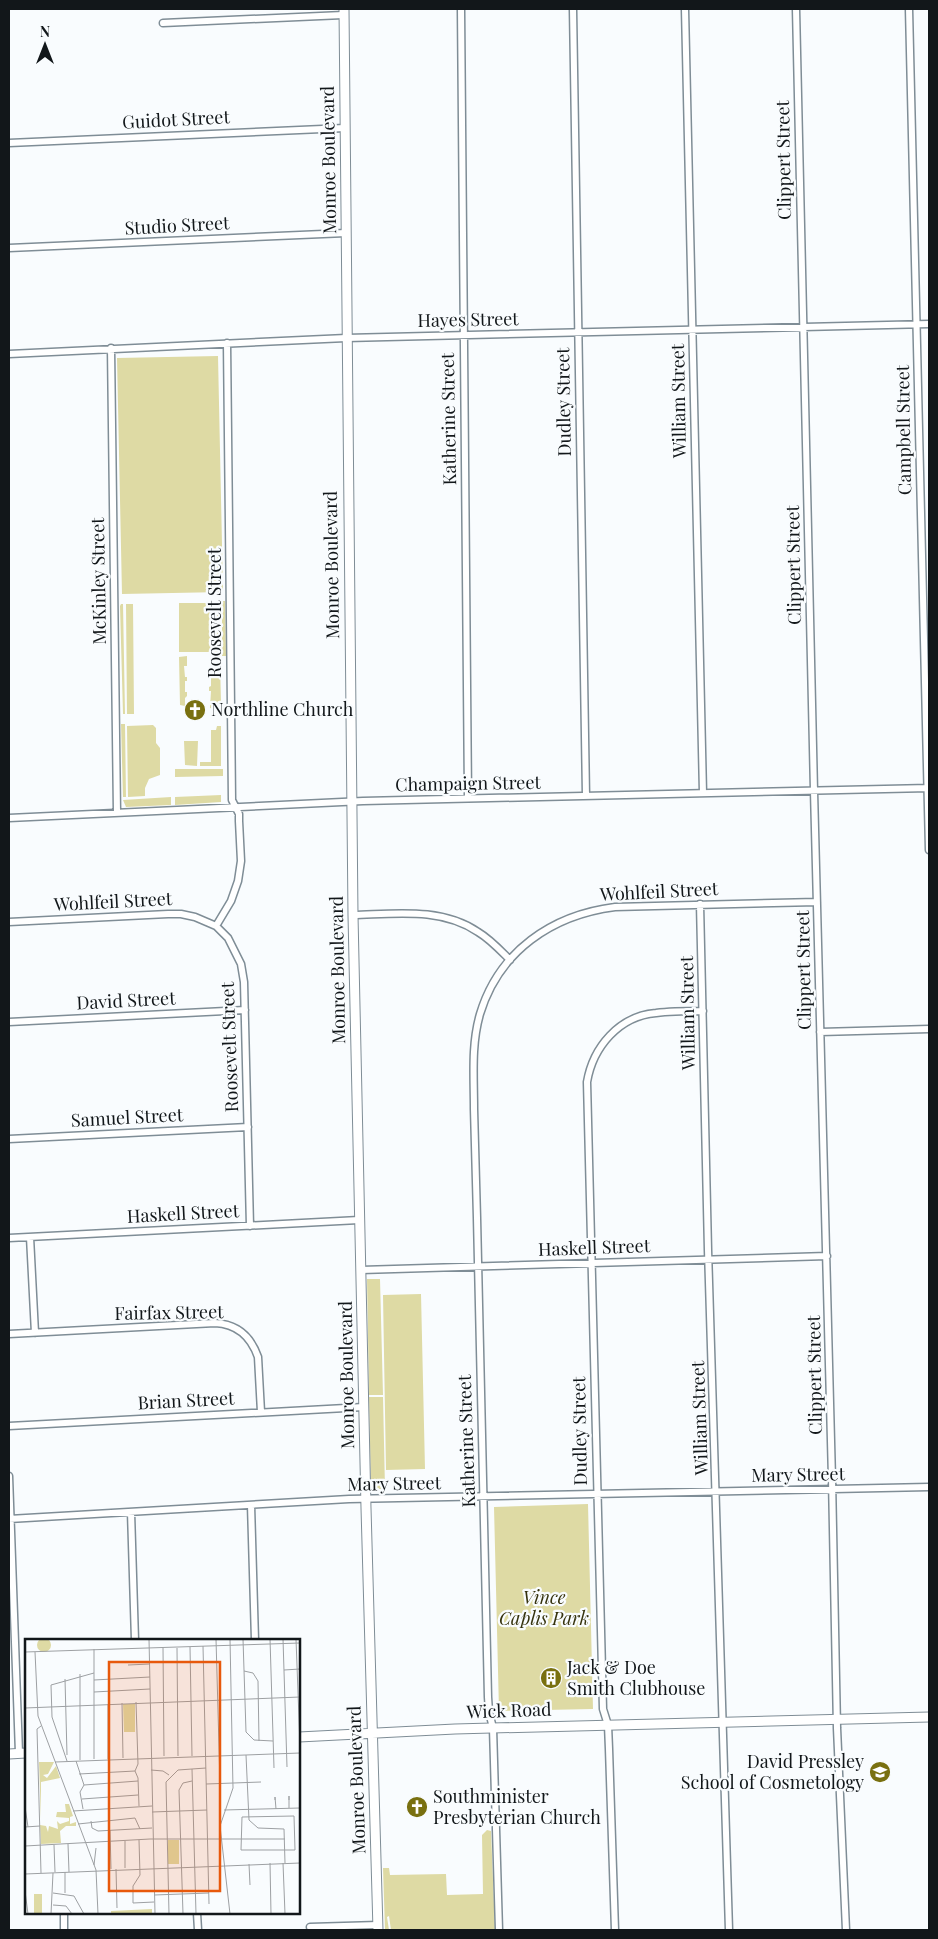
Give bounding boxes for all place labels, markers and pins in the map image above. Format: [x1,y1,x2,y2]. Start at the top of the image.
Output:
place label: Northline Church [211,697,354,721]
church icon: Northline Church [183,698,207,722]
place label: Jack & Doe Smith Clubhouse [566,1655,705,1700]
building icon: Jack & Doe Smith Clubhouse [539,1666,563,1690]
place label: David Pressley School of Cosmetology [681,1749,864,1794]
school or university icon: David Pressley School of Cosmetology [868,1760,892,1784]
place label: Southminister Presbyterian Church [433,1784,601,1829]
church icon: Southminister Presbyterian Church [405,1795,429,1819]

